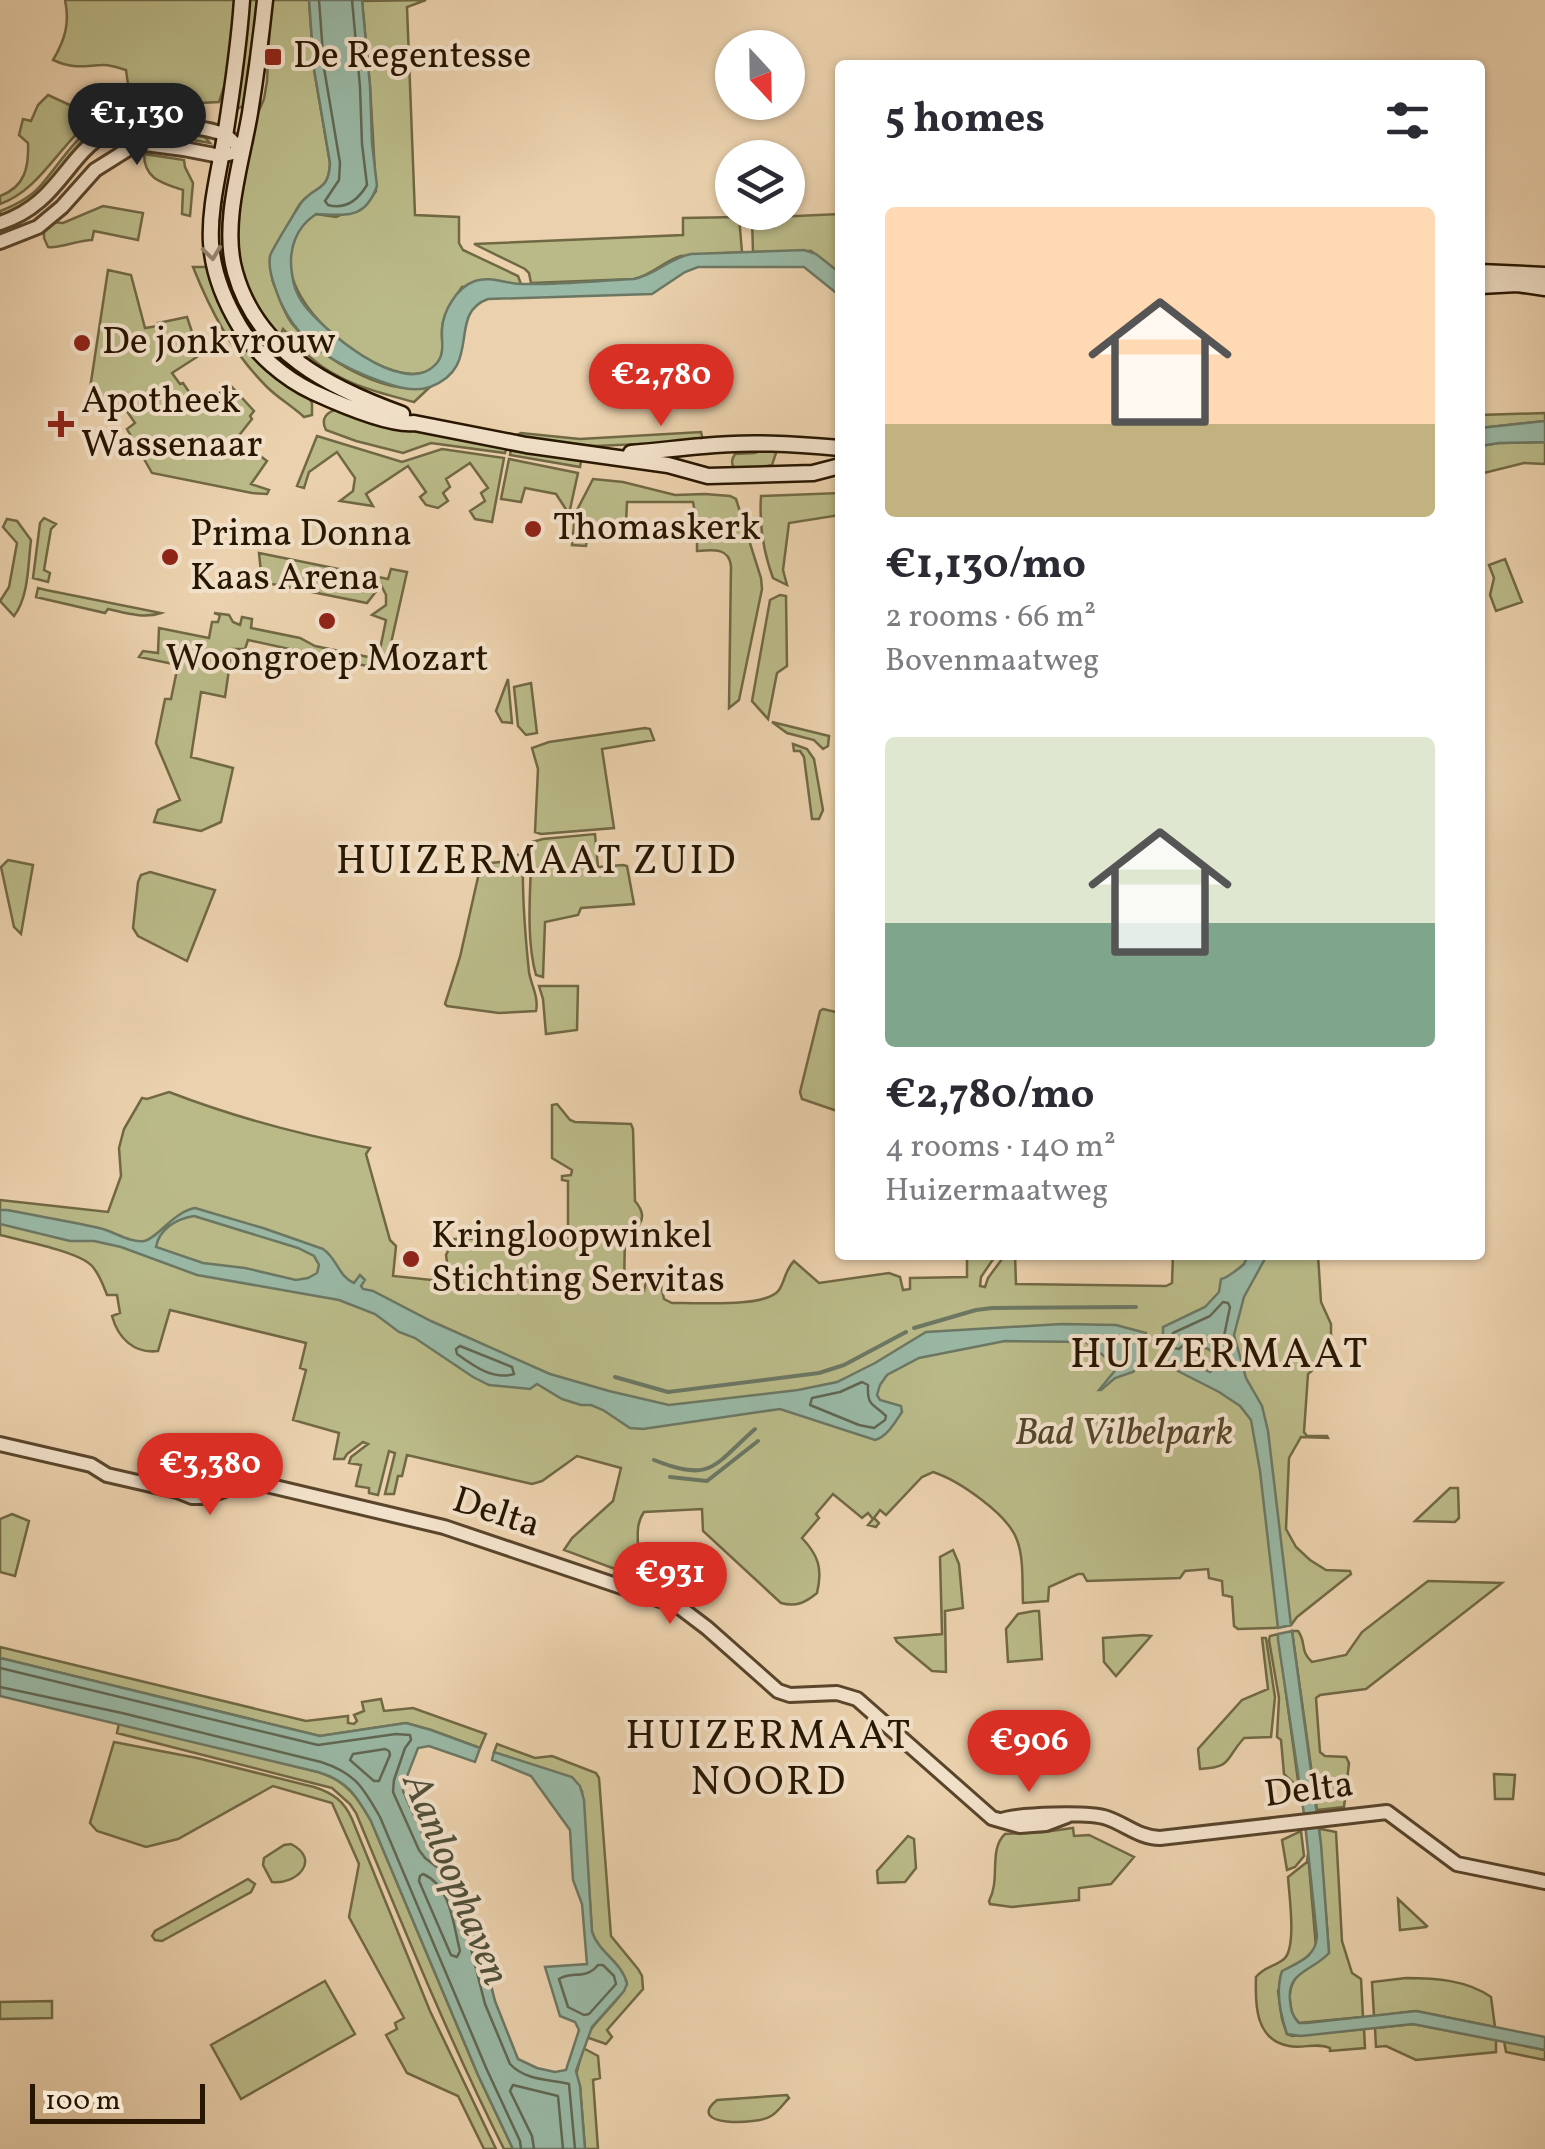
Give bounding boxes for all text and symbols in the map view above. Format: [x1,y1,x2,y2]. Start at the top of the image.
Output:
north arrow [715,30,805,120]
map controls [715,30,805,230]
place label: De Regentesse [293,31,531,84]
marker: De Regentesse [262,46,284,68]
pin: €1,130 [56,83,218,168]
text: 5 homes [885,91,1045,150]
text: €1,130 [90,93,184,137]
icon: filters [1380,93,1435,148]
button: layers [715,140,805,230]
one-way arrow [201,244,222,261]
icon: home [1070,272,1250,452]
place label: De jonkvrouw [102,317,336,370]
marker: De jonkvrouw [71,332,93,354]
pin: €2,780 [580,344,742,429]
text: €2,780 [611,354,711,398]
place label: Apotheek Wassenaar [81,376,262,473]
marker: Apotheek Wassenaar [50,413,72,435]
place label: Thomaskerk [553,503,761,556]
place label: Prima Donna Kaas Arena [190,509,412,606]
marker: Thomaskerk [522,518,544,540]
text: €1,130/mo [885,537,1086,596]
marker: Prima Donna Kaas Arena [159,546,181,568]
text: 2 rooms · 66 m² [885,596,1096,640]
marker: Woongroep Mozart [316,610,338,632]
place label: Woongroep Mozart [165,634,489,687]
text: Bovenmaatweg [885,640,1099,684]
icon: home [1070,802,1250,982]
district label: HUIZERMAAT ZUID [336,835,738,891]
text: €2,780/mo [885,1067,1094,1126]
text: 4 rooms · 140 m² [885,1126,1116,1170]
text: Huizermaatweg [885,1170,1108,1214]
place label: Kringloopwinkel Stichting Servitas [431,1211,725,1308]
marker: Kringloopwinkel Stichting Servitas [400,1248,422,1270]
district label: HUIZERMAAT [1070,1327,1370,1386]
park label: Bad Vilbelpark [1015,1408,1233,1461]
pin: €3,380 [129,1433,291,1518]
text: €3,380 [159,1443,261,1487]
street label: Delta [445,1475,547,1553]
pin: €931 [611,1542,729,1627]
text: €931 [635,1552,705,1596]
district label: HUIZERMAAT NOORD [625,1710,913,1812]
pin: €906 [970,1710,1088,1795]
text: €906 [989,1720,1069,1764]
street label: Delta [1261,1759,1357,1823]
water label: Aanloophaven [385,1764,522,1994]
scale bar [30,2079,205,2124]
text: 100 m [45,2082,120,2121]

